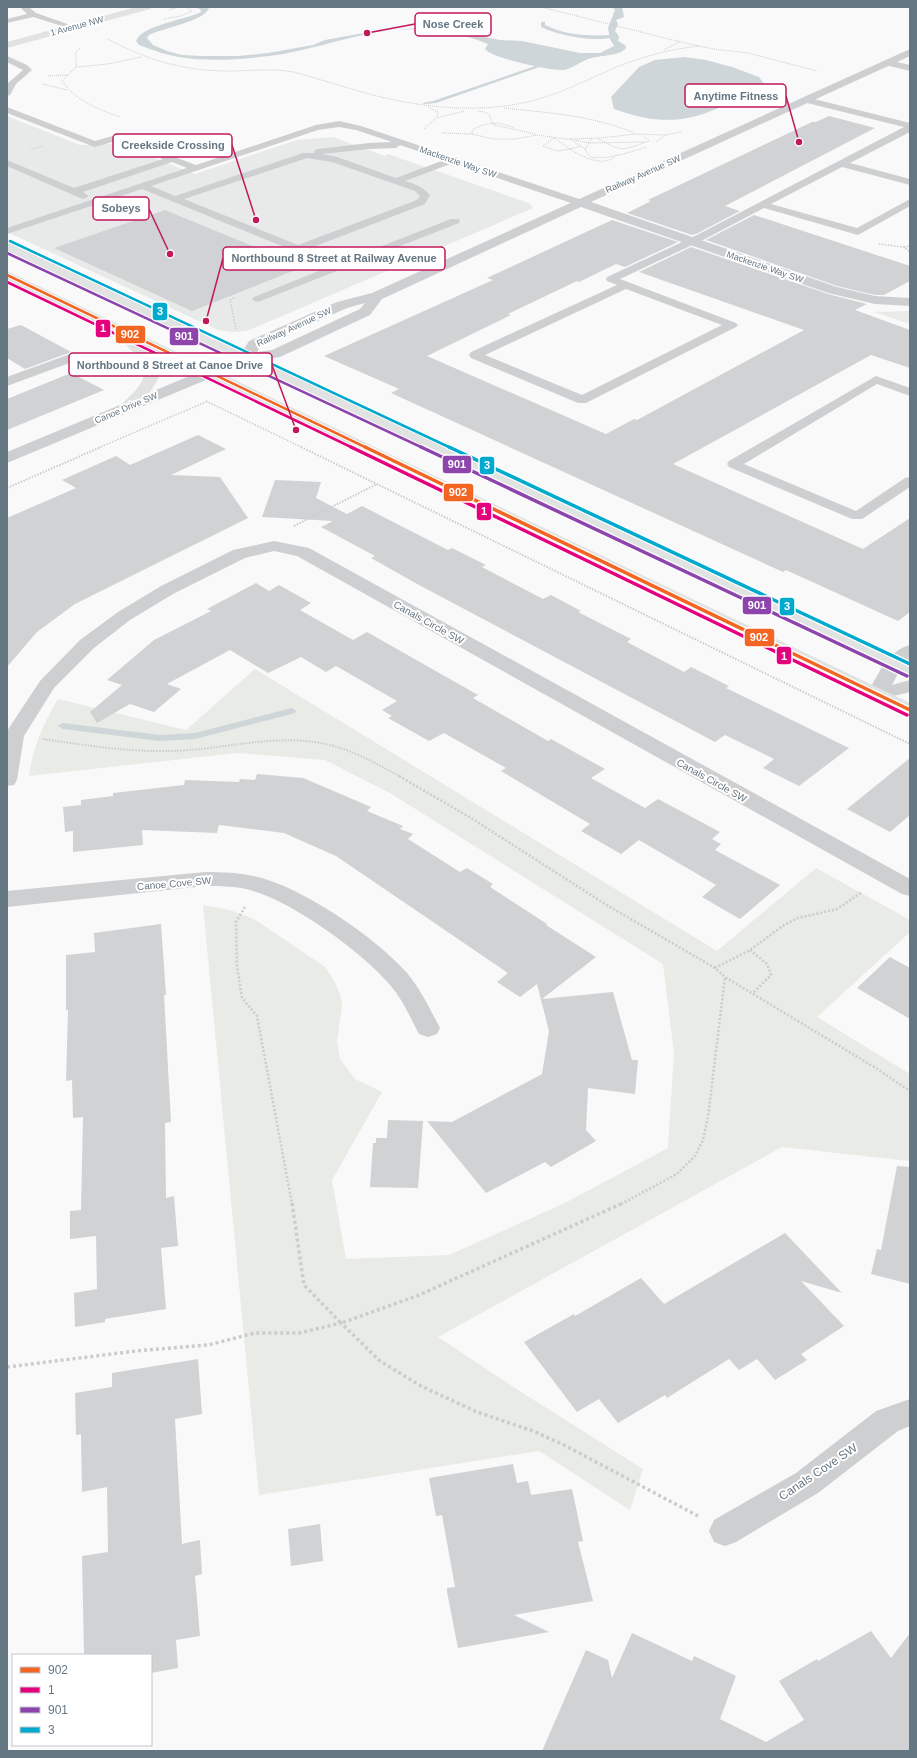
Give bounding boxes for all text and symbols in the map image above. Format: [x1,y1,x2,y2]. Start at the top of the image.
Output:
callout: Nose Creek [415,13,491,36]
street label: 1 Avenue NW [49,14,105,38]
text: Nose Creek [423,18,484,30]
callout: Anytime Fitness [685,84,786,107]
text: Anytime Fitness [694,90,778,102]
callout: Creekside Crossing [113,134,232,157]
text: Creekside Crossing [121,139,225,151]
street label: Mackenzie Way SW [418,144,498,180]
street label: Railway Avenue SW [604,153,682,195]
callout: Sobeys [93,197,149,220]
text: Sobeys [101,202,141,214]
callout: Northbound 8 Street at Railway Avenue [223,247,445,270]
street label: Mackenzie Way SW [725,249,805,285]
text: Northbound 8 Street at Railway Avenue [231,252,437,264]
line badge: 3 [152,302,168,321]
text: 3 [157,305,163,317]
street label: Railway Avenue SW [255,305,333,349]
line badge: 1 [95,319,111,338]
text: 1 [100,322,106,334]
line badge: 902 [115,325,146,344]
line badge: 901 [169,327,199,346]
text: 902 [121,328,139,340]
text: 901 [175,330,193,342]
callout: Northbound 8 Street at Canoe Drive [69,353,272,376]
text: Northbound 8 Street at Canoe Drive [77,359,263,371]
street label: Canoe Drive SW [93,390,159,426]
line badge: 901 [442,455,472,474]
line badge: 3 [479,456,495,475]
text: 901 [448,458,466,470]
text: 3 [484,459,490,471]
line badge: 902 [443,483,474,502]
text: 902 [449,486,467,498]
line badge: 1 [476,502,492,521]
text: 1 [481,505,487,517]
line badge: 901 [742,596,772,615]
line badge: 3 [779,597,795,616]
street label: Canals Circle SW [392,599,466,647]
text: 901 [748,599,766,611]
text: 3 [784,600,790,612]
line badge: 902 [744,628,775,647]
text: 902 [750,631,768,643]
line badge: 1 [776,646,792,665]
text: 1 [781,650,787,662]
street label: Canals Circle SW [675,757,749,805]
street label: Canoe Cove SW [136,875,212,892]
street label: Canals Cove SW [776,1440,860,1503]
legend [12,1654,152,1746]
text: 902 [48,1663,68,1677]
text: 1 [48,1683,55,1697]
text: 901 [48,1703,68,1717]
text: 3 [48,1723,55,1737]

